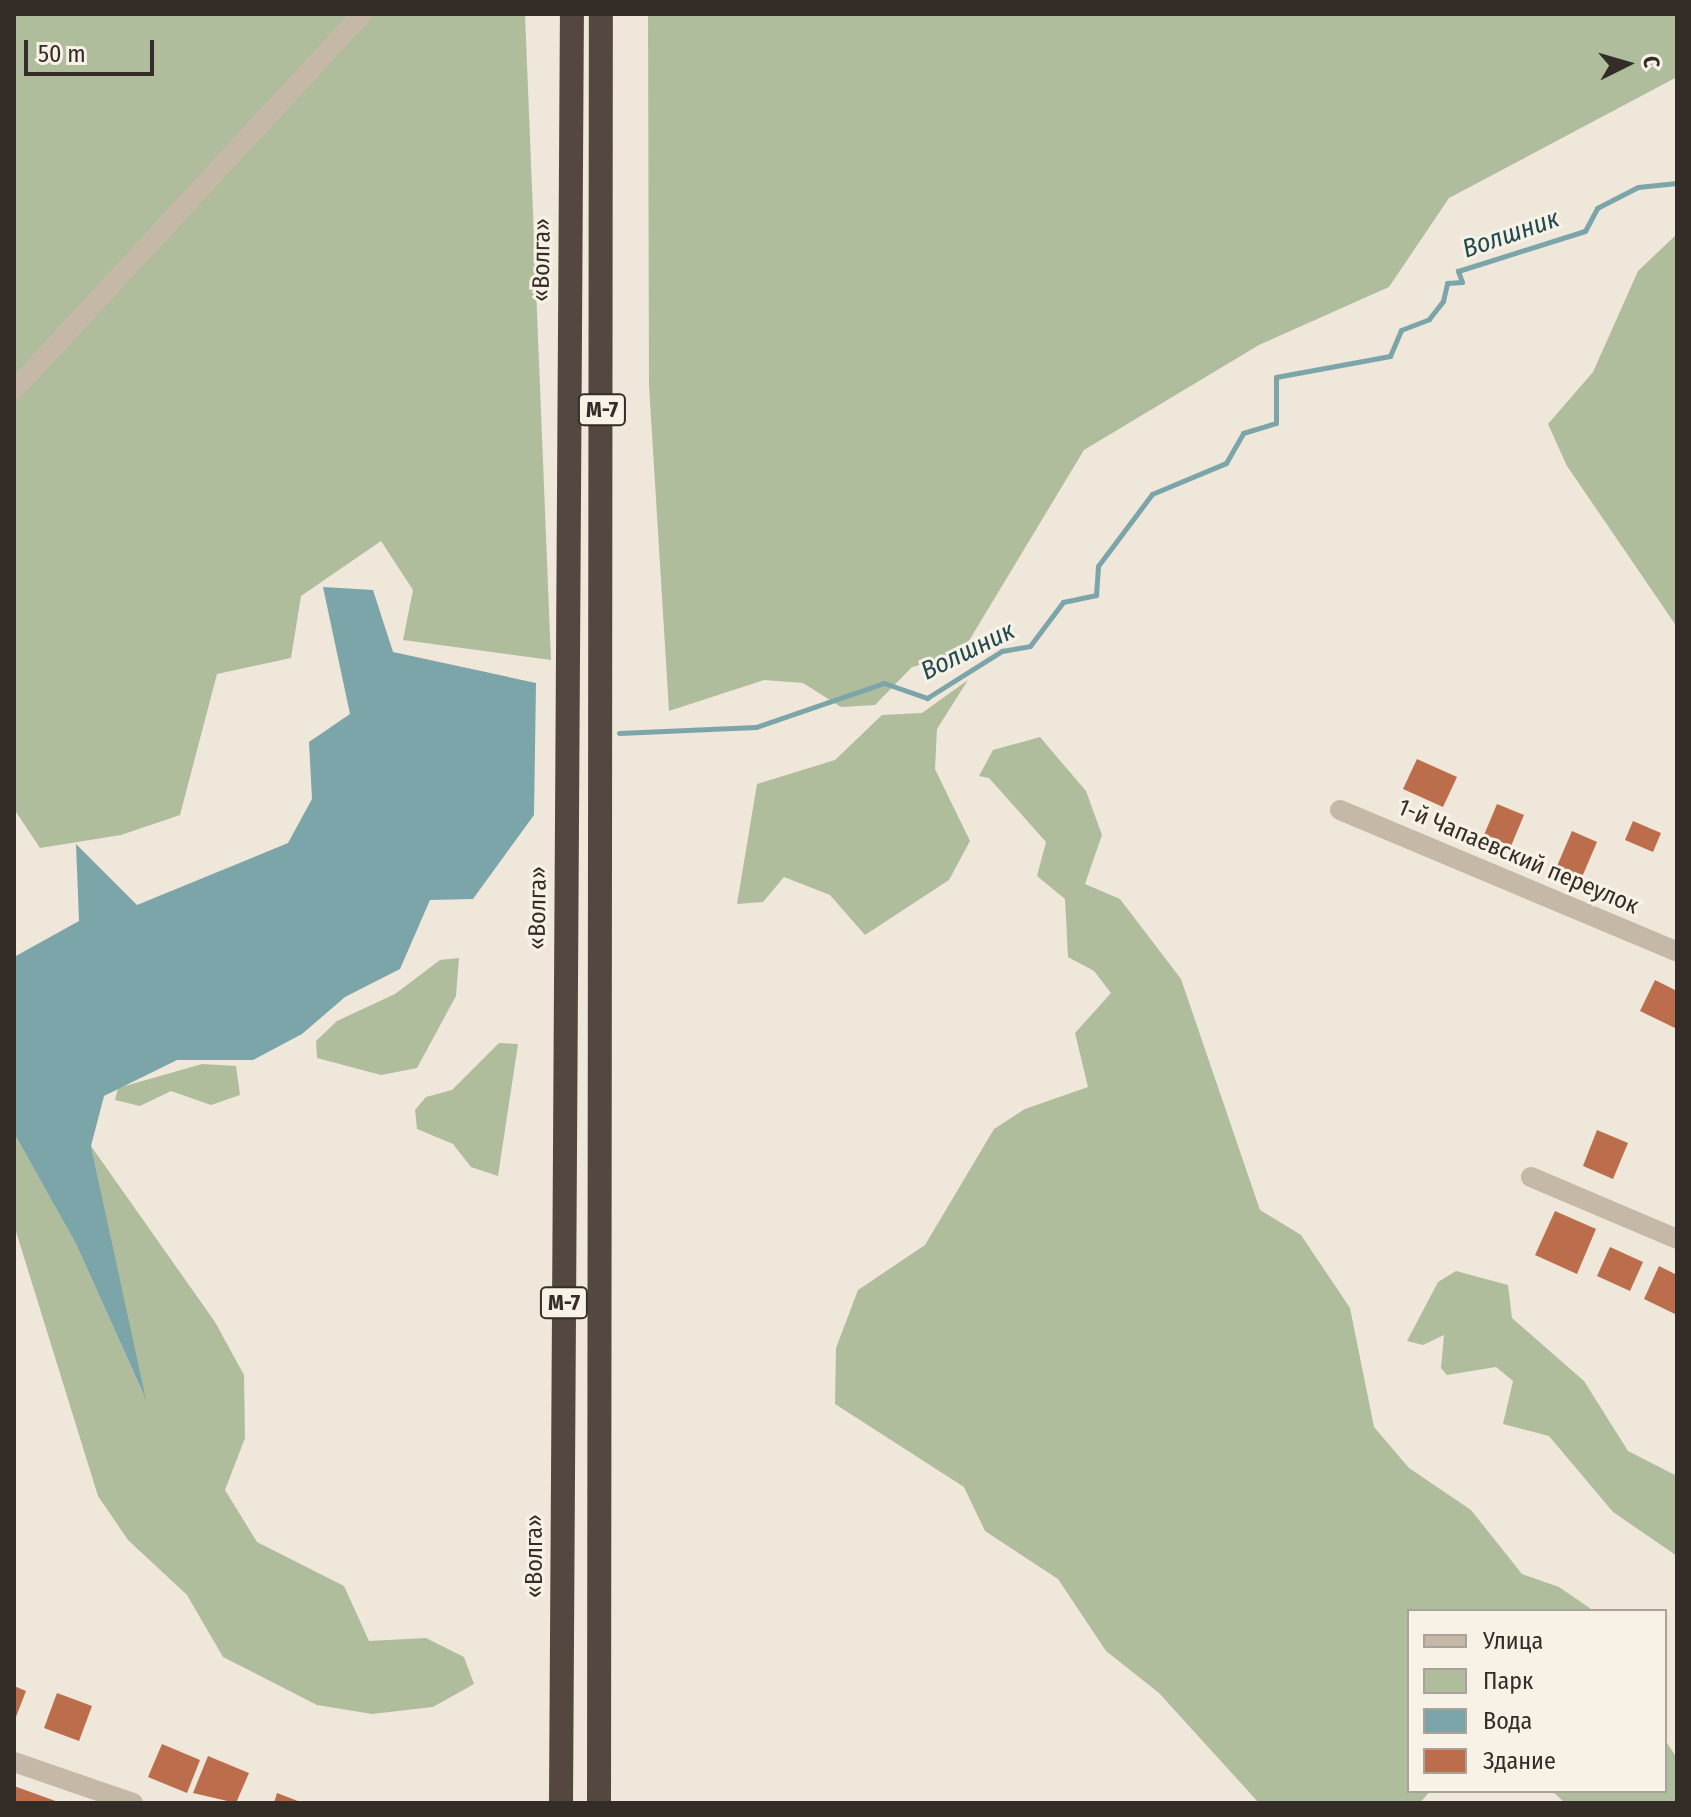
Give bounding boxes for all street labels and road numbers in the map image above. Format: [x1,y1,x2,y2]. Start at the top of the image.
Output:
street label: «Волга» [527,218,557,302]
road number: М-7 [576,392,628,428]
street label: 1-й Чапаевский переулок [1393,793,1643,921]
street label: «Волга» [523,866,553,950]
road number: М-7 [538,1285,590,1321]
street label: «Волга» [521,1514,549,1598]

